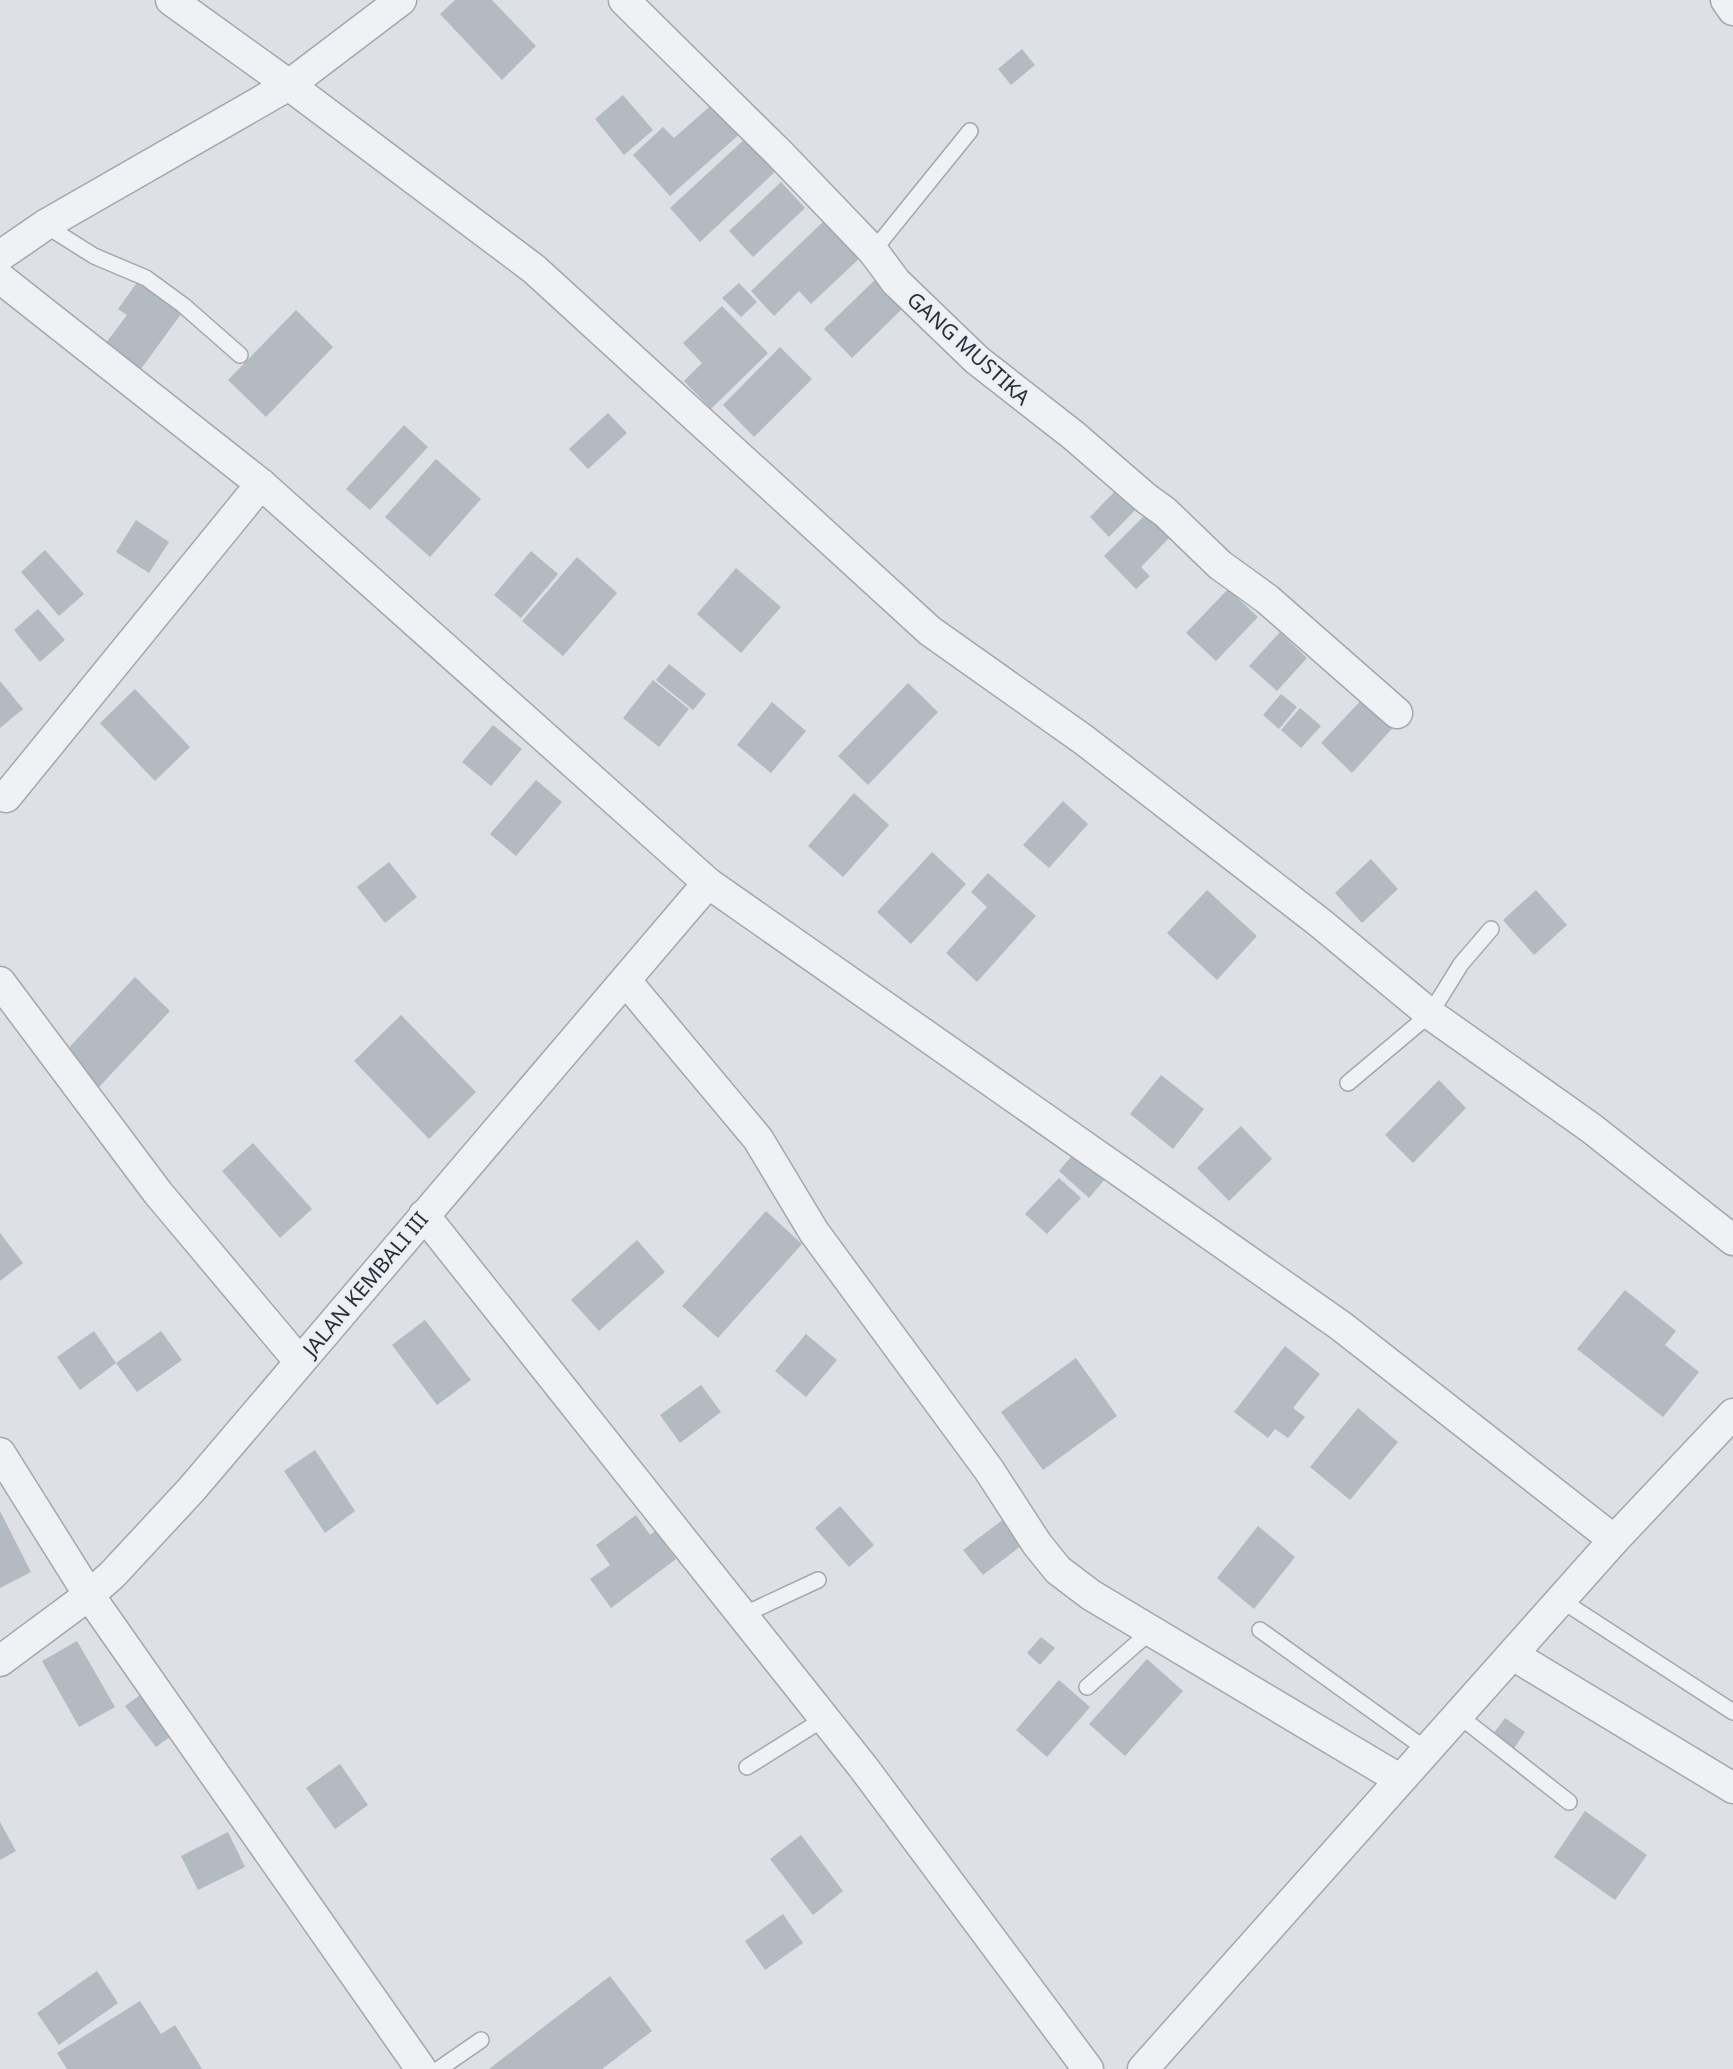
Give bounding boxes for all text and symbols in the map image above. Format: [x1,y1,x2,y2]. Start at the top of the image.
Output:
street label: GANG MUSTIKA [901,285,1037,411]
street label: JALAN KEMBALI III [295,1206,434,1364]

